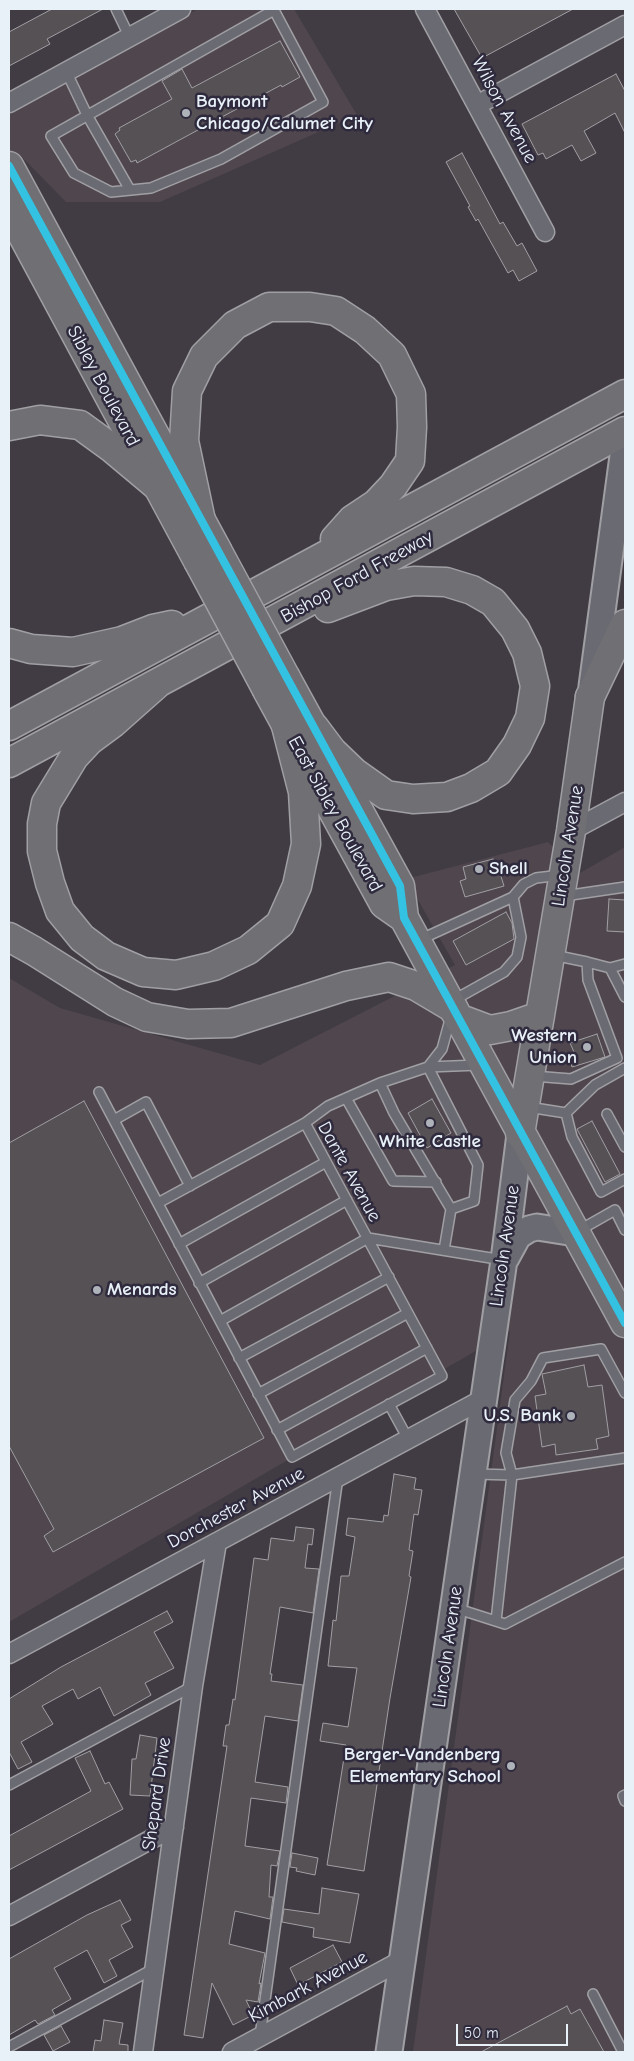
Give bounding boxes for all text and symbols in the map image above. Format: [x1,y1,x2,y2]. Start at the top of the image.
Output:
street label: Wilson Avenue [466,53,542,167]
place label: Baymont Chicago/Calumet City [196,91,373,135]
marker: Baymont Chicago/Calumet City [180,107,192,119]
street label: Sibley Boulevard [62,322,144,450]
street label: Bishop Ford Freeway [277,526,437,628]
street label: East Sibley Boulevard [283,732,387,896]
street label: Lincoln Avenue [547,784,589,908]
place label: Shell [489,858,528,880]
marker: Shell [473,863,485,875]
place label: Western Union [511,1025,577,1069]
marker: Western Union [581,1041,593,1053]
marker: White Castle [424,1117,436,1129]
street label: Dante Avenue [312,1118,386,1226]
place label: White Castle [379,1131,481,1153]
street label: Lincoln Avenue [485,1184,525,1308]
place label: Menards [107,1279,177,1301]
marker: Menards [91,1284,103,1296]
place label: U.S. Bank [483,1405,561,1427]
marker: U.S. Bank [565,1410,577,1422]
street label: Dorchester Avenue [164,1462,308,1554]
street label: Lincoln Avenue [428,1585,468,1709]
street label: Shepard Drive [138,1736,176,1852]
place label: Berger-Vandenberg Elementary School [344,1744,501,1788]
marker: Berger-Vandenberg Elementary School [505,1760,517,1772]
street label: Kimbark Avenue [245,1946,371,2028]
scale bar [459,2014,572,2046]
text: 50 m [464,2024,499,2042]

